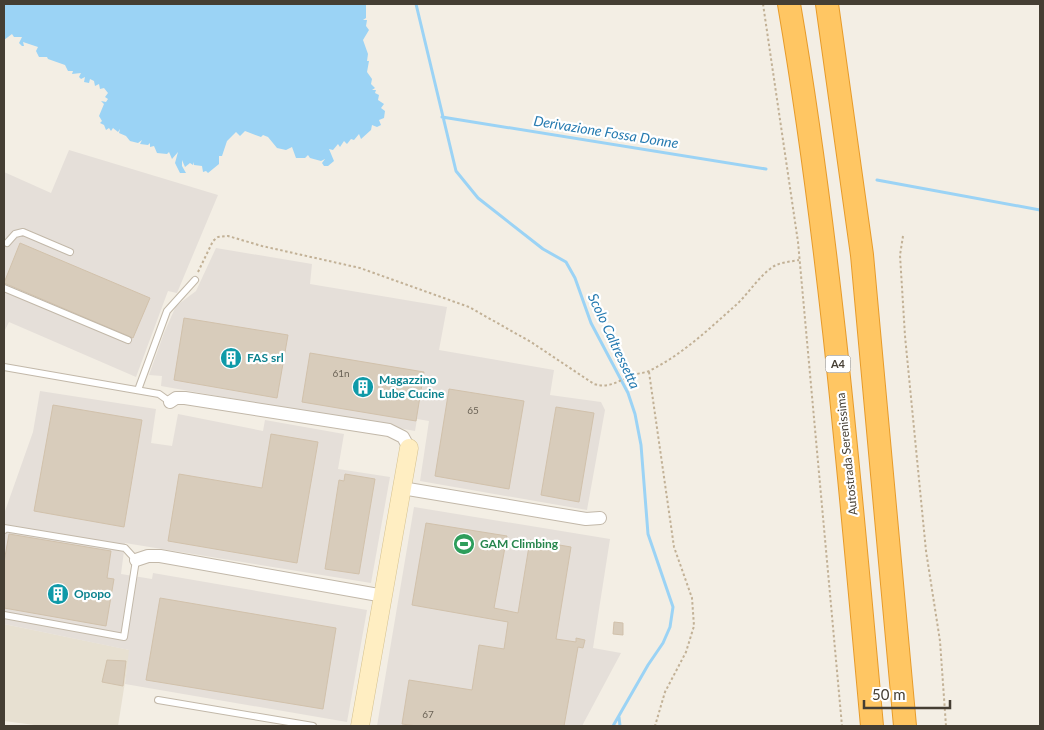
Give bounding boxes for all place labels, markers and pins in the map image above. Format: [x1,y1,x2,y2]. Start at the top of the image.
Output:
building icon: FAS srl [219,346,243,370]
place label: FAS srl [247,350,284,365]
place label: Magazzino Lube Cucine [379,372,445,401]
building icon: Magazzino Lube Cucine [351,375,375,399]
sports icon: GAM Climbing [452,532,476,556]
place label: GAM Climbing [480,536,559,551]
building icon: Opopo [46,582,70,606]
place label: Opopo [74,586,111,601]

